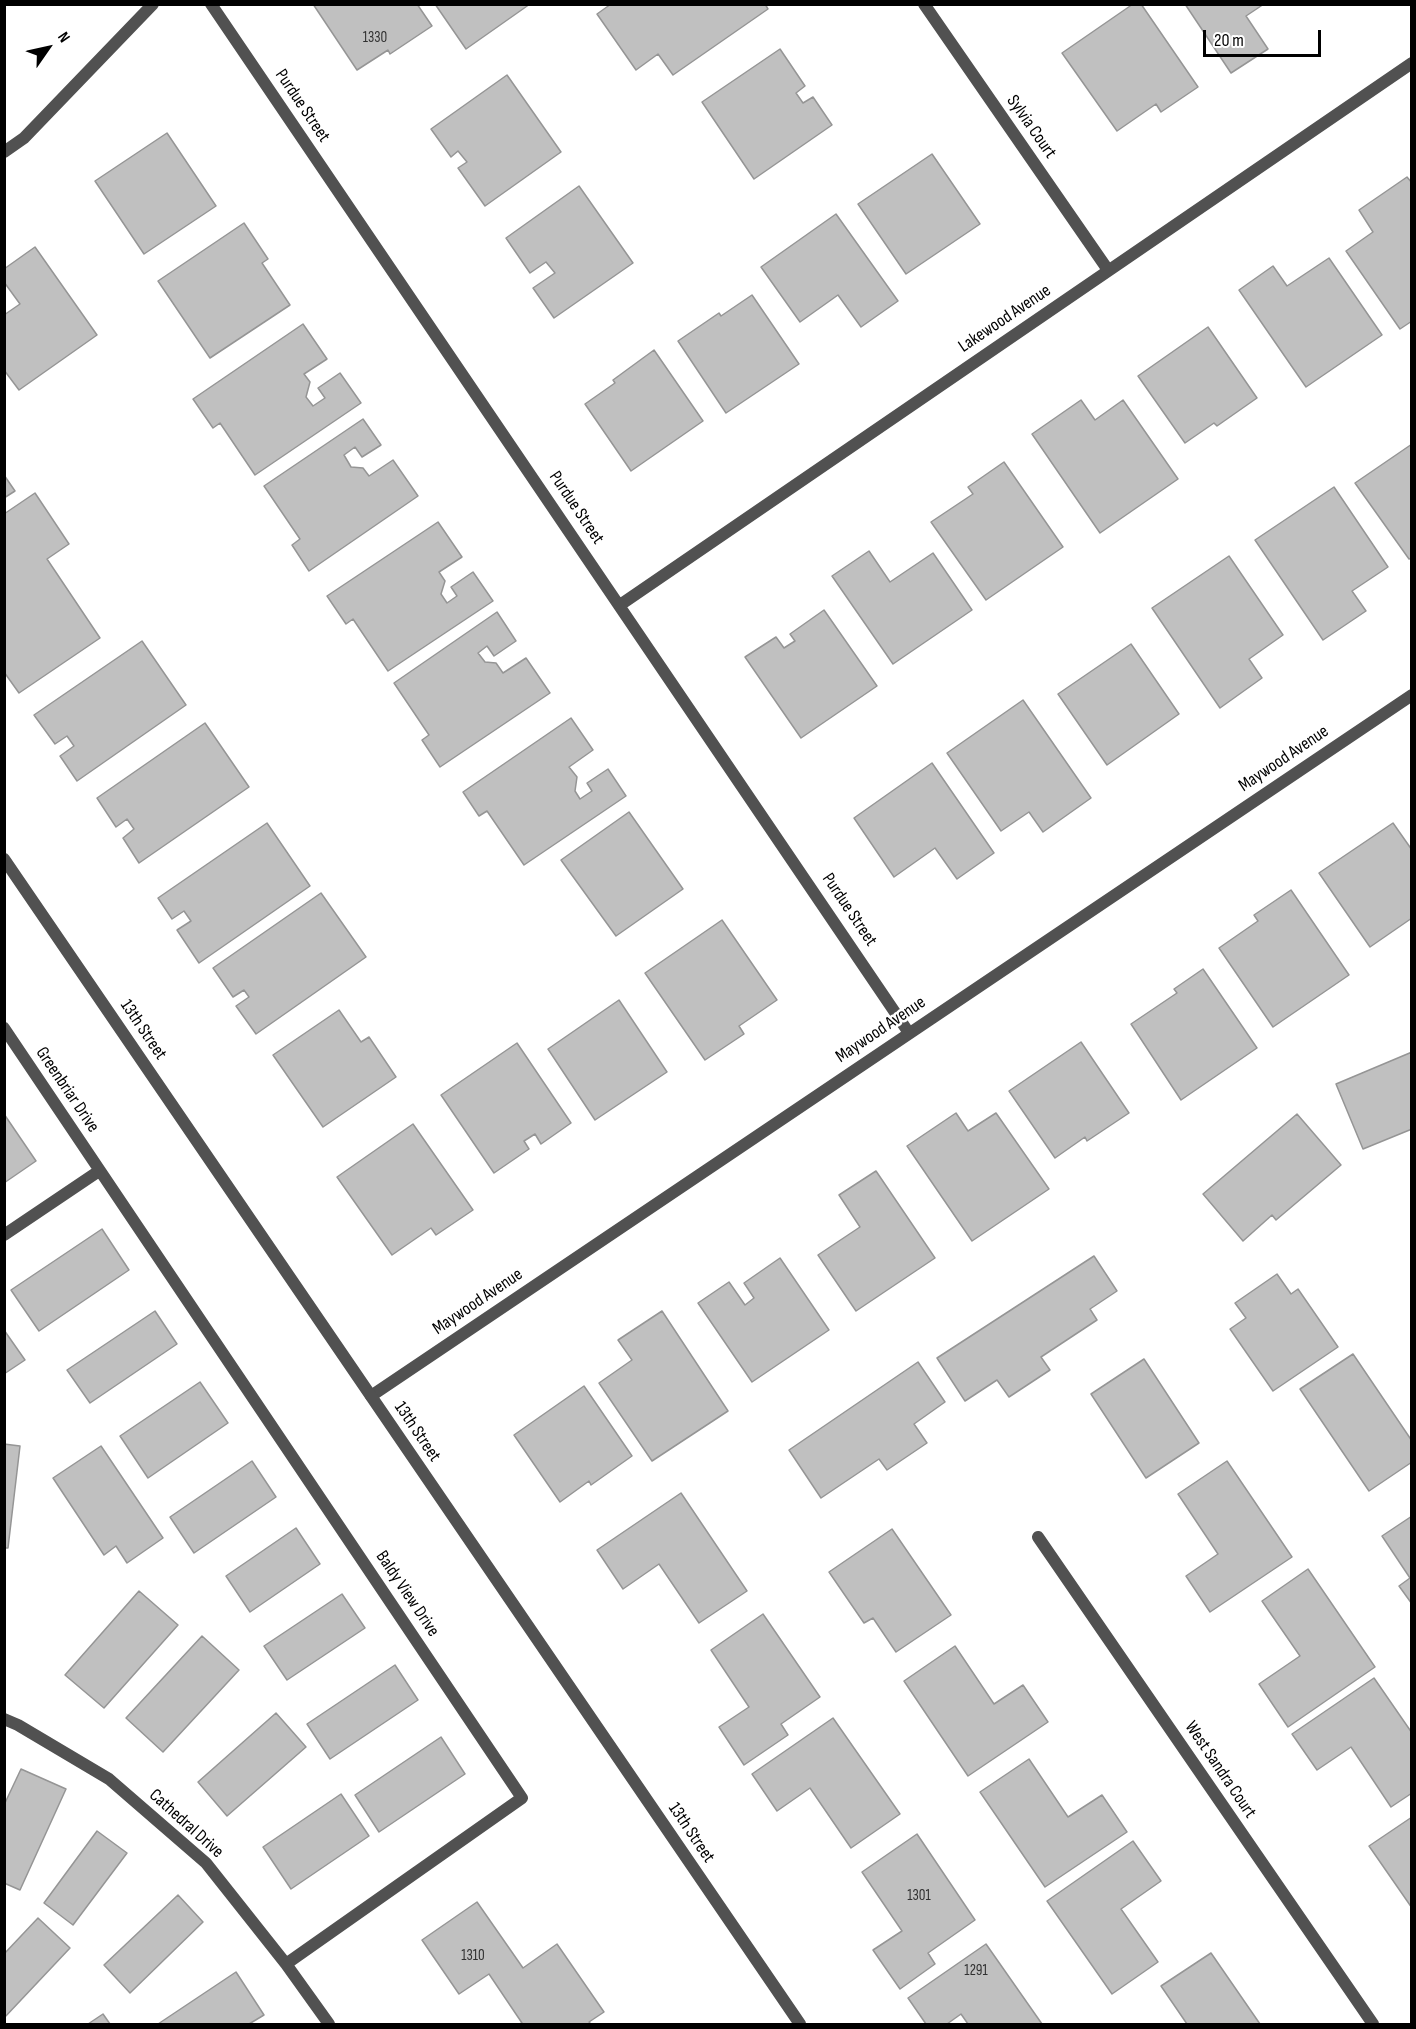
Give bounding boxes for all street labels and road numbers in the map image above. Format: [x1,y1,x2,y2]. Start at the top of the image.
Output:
street label: Purdue Street [270,66,334,146]
street label: Sylvia Court [1001,91,1061,163]
street label: Lakewood Avenue [955,280,1055,358]
street label: Purdue Street [544,468,608,548]
street label: Maywood Avenue [1235,721,1333,797]
street label: Purdue Street [817,870,881,950]
street label: Maywood Avenue [832,992,930,1068]
street label: 13th Street [115,996,171,1064]
street label: Greenbriar Drive [31,1043,103,1137]
street label: Maywood Avenue [429,1264,527,1340]
street label: 13th Street [389,1398,445,1466]
street label: Baldy View Drive [370,1547,444,1641]
street label: West Sandra Court [1180,1717,1260,1823]
street label: Cathedral Drive [144,1785,228,1863]
street label: 13th Street [663,1799,719,1867]

